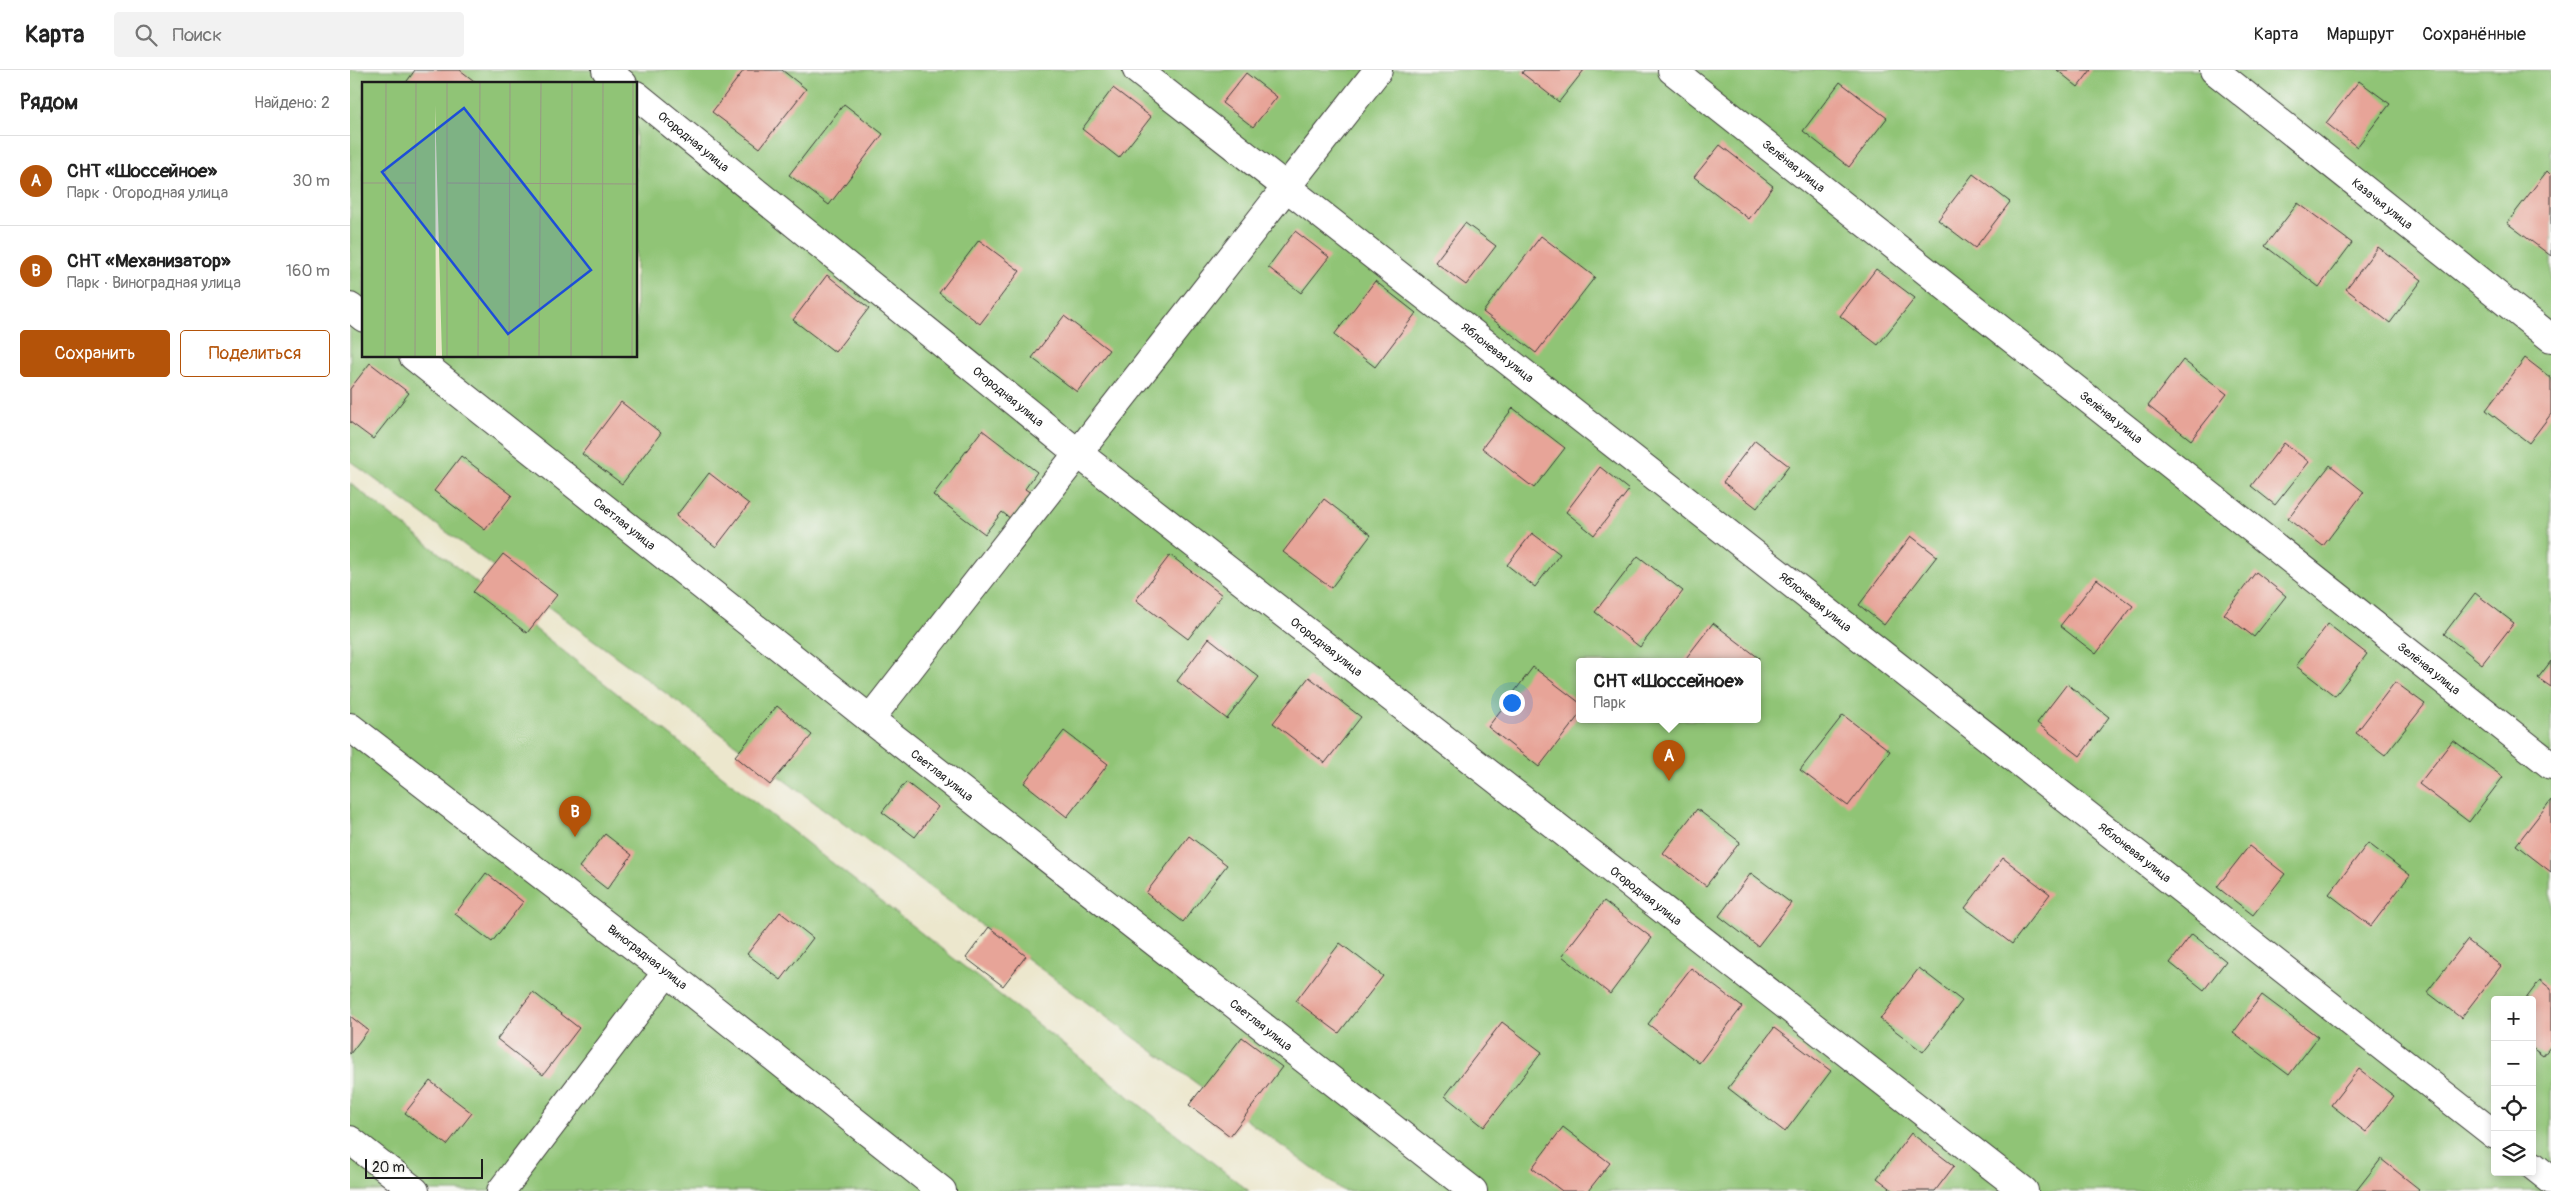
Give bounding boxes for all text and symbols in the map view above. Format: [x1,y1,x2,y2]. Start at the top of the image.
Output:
search box [114,12,464,57]
text: Карта [25,20,84,49]
icon: search [132,21,160,49]
text: Поиск [172,23,222,47]
text: Карта [2254,23,2298,46]
text: Маршрут [2326,23,2394,46]
text: Сохранённые [2422,23,2526,46]
inset map [362,82,638,358]
text: Рядом [20,89,78,116]
text: Найдено: 2 [254,93,330,113]
street label: Огородная улица [655,109,732,176]
street label: Зелёная улица [1759,137,1828,196]
text: СНТ «Шоссейное» [67,159,217,183]
text: A [31,171,41,191]
text: 30 m [292,171,330,191]
street label: Казачья улица [2348,175,2416,233]
text: Парк · Огородная улица [67,183,228,203]
text: СНТ «Механизатор» [67,249,231,273]
text: B [31,261,41,281]
text: 160 m [286,261,330,281]
text: Парк · Виноградная улица [67,273,241,293]
street label: Яблоневая улица [1458,320,1537,386]
button: Сохранить [20,330,170,377]
button: Поделиться [180,330,330,377]
street label: Огородная улица [969,364,1047,431]
street label: Зелёная улица [2077,388,2146,447]
street label: Светлая улица [590,495,659,554]
street label: Яблоневая улица [1776,569,1855,636]
street label: Огородная улица [1287,615,1365,680]
street label: Зелёная улица [2394,640,2463,699]
popup [1576,658,1761,723]
text: СНТ «Шоссейное» [1593,669,1744,693]
your location [1499,690,1525,716]
text: Парк [1593,693,1626,713]
pin: A [1653,740,1685,781]
street label: Светлая улица [907,747,976,805]
pin: B [559,796,591,837]
street label: Яблоневая улица [2095,820,2174,886]
street label: Огородная улица [1606,864,1685,929]
street label: Виноградная улица [604,922,690,993]
street label: Светлая улица [1226,996,1295,1055]
map controls [2491,996,2536,1176]
button: + [2491,996,2536,1041]
button: − [2491,1041,2536,1086]
button: locate [2491,1086,2536,1131]
button: layers [2491,1131,2536,1176]
scale bar [365,1156,482,1179]
text: 20 m [372,1159,405,1176]

